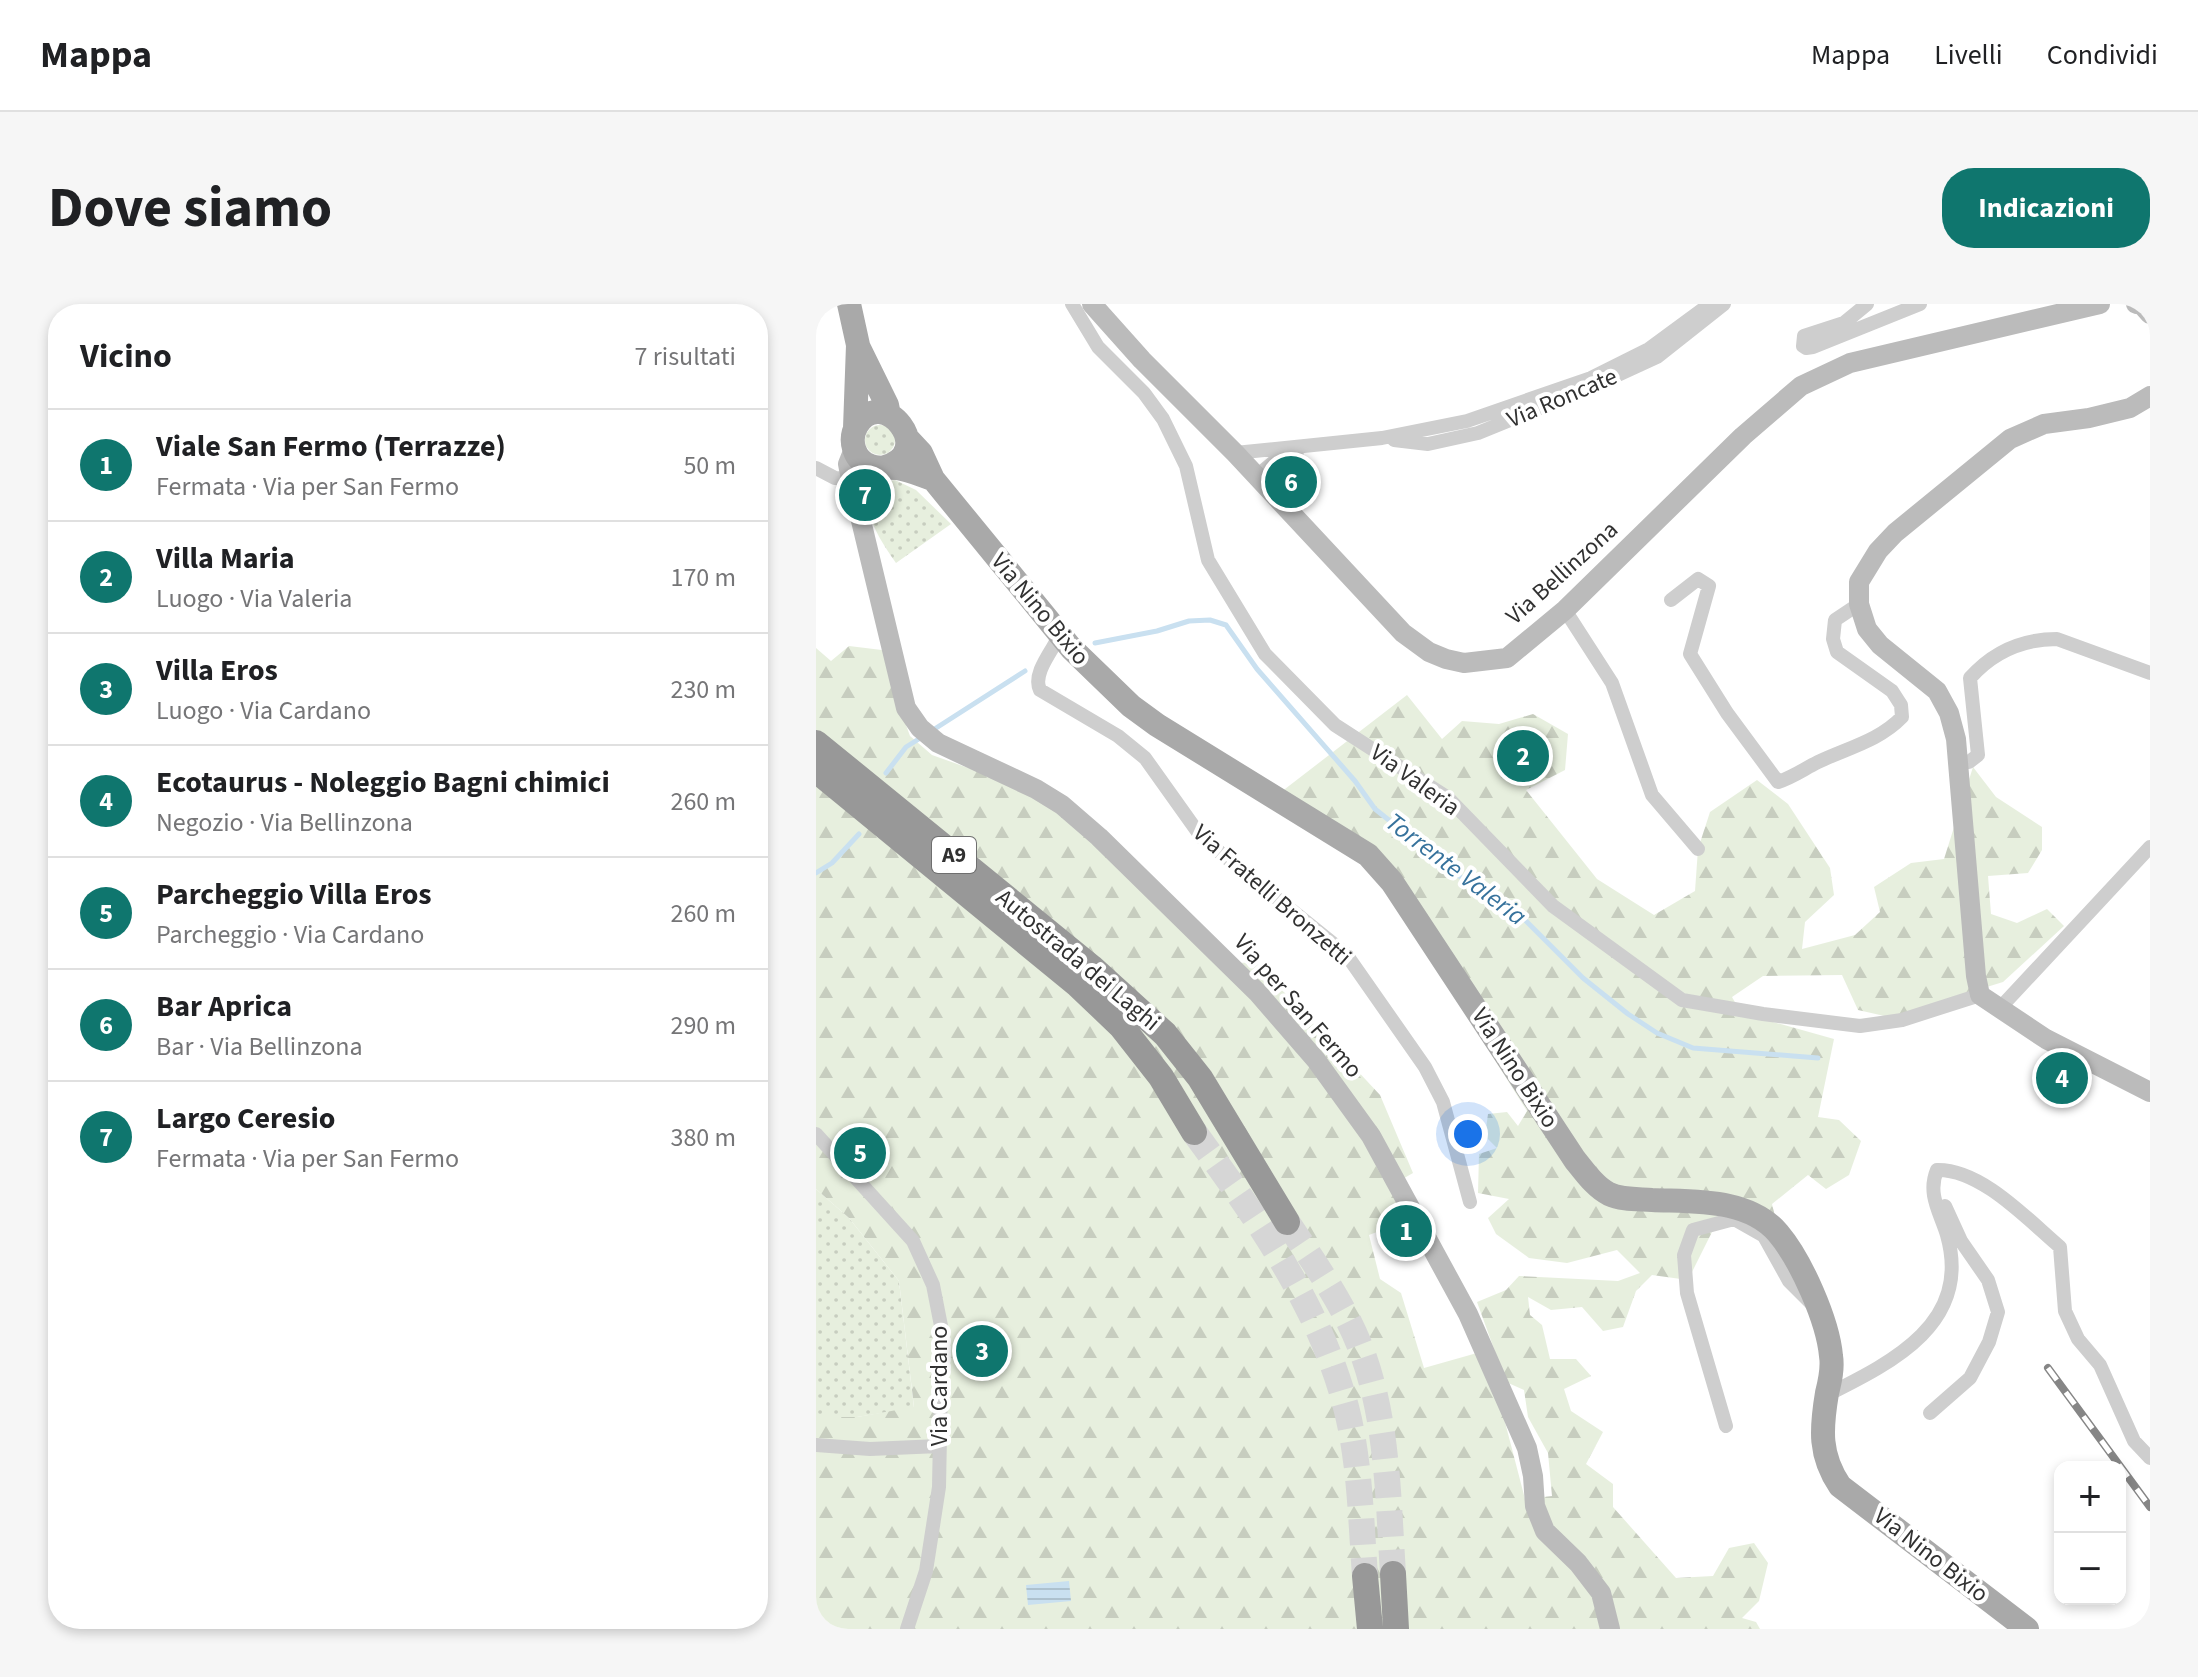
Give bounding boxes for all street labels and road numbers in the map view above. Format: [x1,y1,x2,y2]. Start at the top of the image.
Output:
street label: Via Roncate [1501,359,1623,437]
street label: Via Bellinzona [1498,513,1626,633]
street label: Via Nino Bixio [983,545,1097,673]
street label: Via Valeria [1363,735,1467,825]
street label: Via Fratelli Bronzetti [1185,816,1359,974]
road number: A9 [932,837,976,873]
street label: Autostrada dei Laghi [988,881,1168,1039]
street label: Via per San Fermo [1225,926,1371,1086]
street label: Via Nino Bixio [1463,1001,1567,1135]
street label: Via Cardano [922,1326,957,1446]
street label: Via Nino Bixio [1866,1499,1996,1611]

